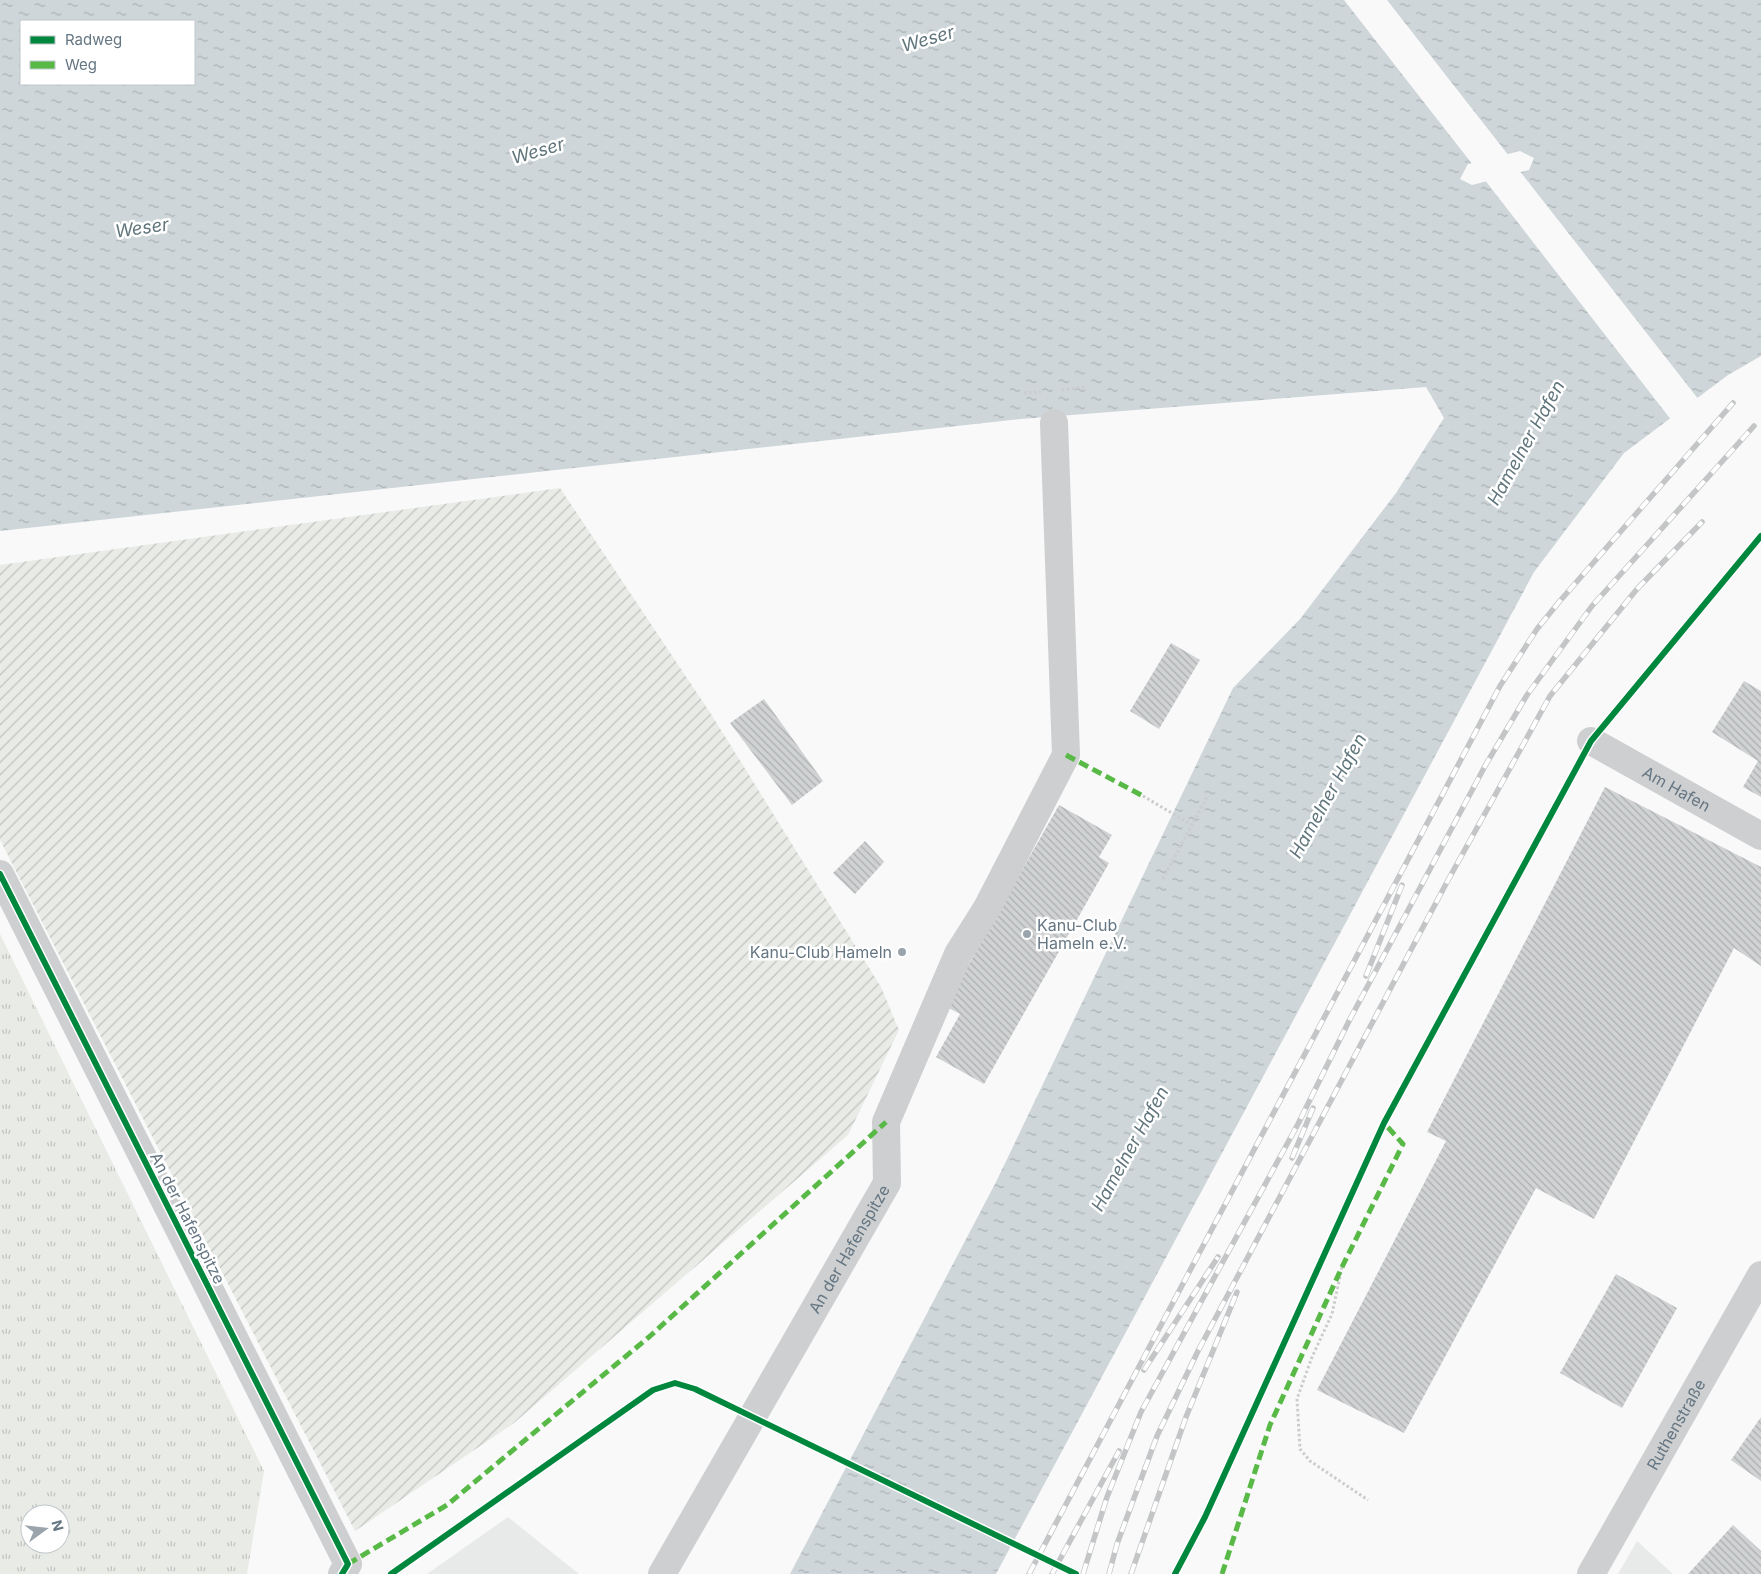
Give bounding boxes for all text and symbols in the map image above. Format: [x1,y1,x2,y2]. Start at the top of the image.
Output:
legend [20,20,195,85]
water label: Weser [899,21,958,56]
text: Radweg [65,30,122,49]
text: Weg [65,55,97,74]
water label: Weser [509,133,568,168]
water label: Weser [114,213,171,242]
water label: Hamelner Hafen [1483,377,1569,509]
water label: Hamelner Hafen [1285,730,1371,862]
street label: Am Hafen [1639,762,1714,816]
place label: Kanu-Club Hameln e.V. [1037,915,1127,953]
marker: Kanu-Club Hameln e.V. [1021,928,1033,940]
place label: Kanu-Club Hameln [750,942,892,962]
marker: Kanu-Club Hameln [896,946,908,958]
water label: Hamelner Hafen [1087,1083,1173,1215]
street label: An der Hafenspitze [146,1149,230,1287]
street label: An der Hafenspitze [804,1181,894,1317]
street label: Ruthenstraße [1642,1376,1710,1473]
north arrow [20,1504,70,1554]
text: N [48,1518,68,1533]

